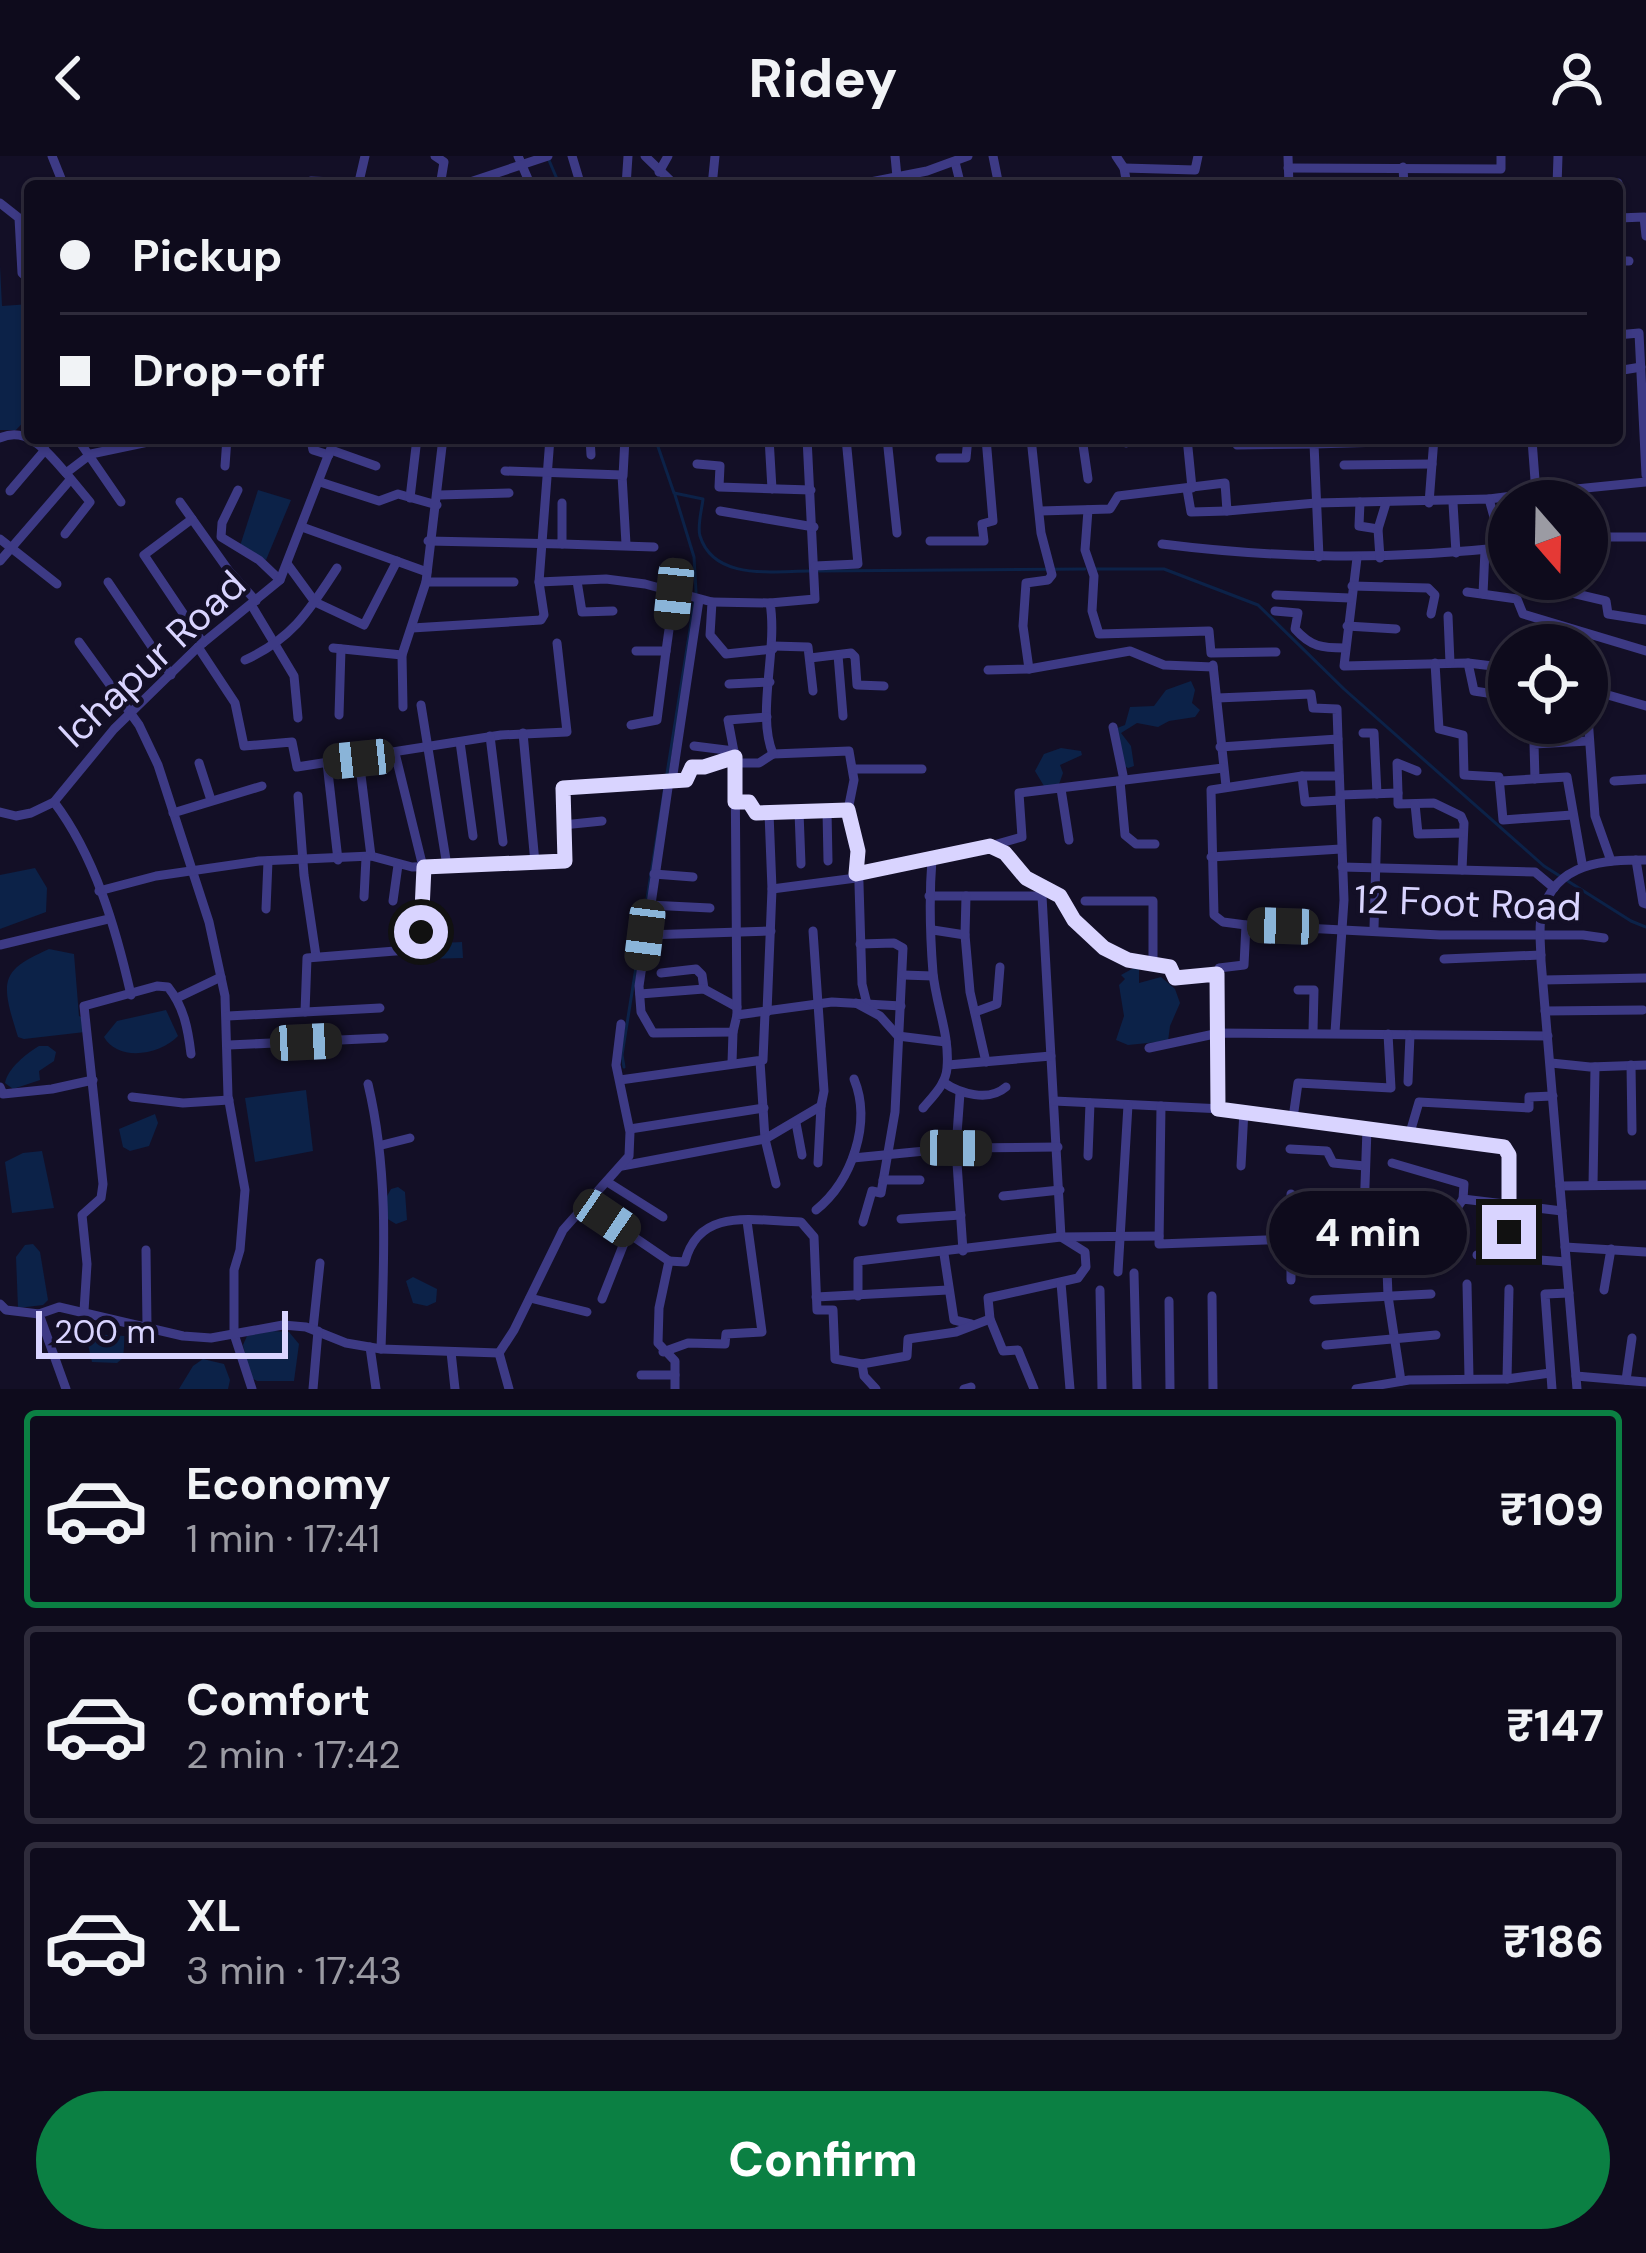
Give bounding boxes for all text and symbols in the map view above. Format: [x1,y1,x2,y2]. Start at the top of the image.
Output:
text: Ridey [749,43,897,114]
icon: back [36,45,102,111]
icon: person [1544,45,1610,111]
text: Pickup [132,226,282,285]
text: Drop-off [132,341,326,400]
north arrow [1488,480,1608,600]
map controls [1488,480,1608,744]
car [652,556,696,632]
street label: Ichapur Road [48,559,256,759]
button: locate [1488,624,1608,744]
car [321,737,397,781]
street label: 12 Foot Road [1354,874,1582,932]
car [623,897,667,973]
route start [394,905,448,959]
car [1246,907,1320,945]
car [269,1022,343,1062]
car [920,1129,992,1167]
car [567,1183,647,1253]
callout: 4 min [1269,1190,1467,1274]
route end [1482,1205,1536,1259]
text: 4 min [1315,1207,1421,1258]
scale bar [36,1305,288,1358]
text: 200 m [54,1310,156,1353]
text: Economy [186,1454,391,1513]
icon: car [42,1455,150,1563]
text: ₹109 [1499,1480,1604,1539]
text: 1 min · 17:41 [186,1513,380,1564]
text: Comfort [186,1670,370,1729]
icon: car [42,1671,150,1779]
text: ₹147 [1506,1696,1604,1755]
text: 2 min · 17:42 [186,1729,401,1780]
text: XL [186,1886,241,1945]
icon: car [42,1887,150,1995]
text: ₹186 [1503,1912,1604,1971]
text: 3 min · 17:43 [186,1945,402,1996]
button: Confirm [36,2091,1610,2229]

